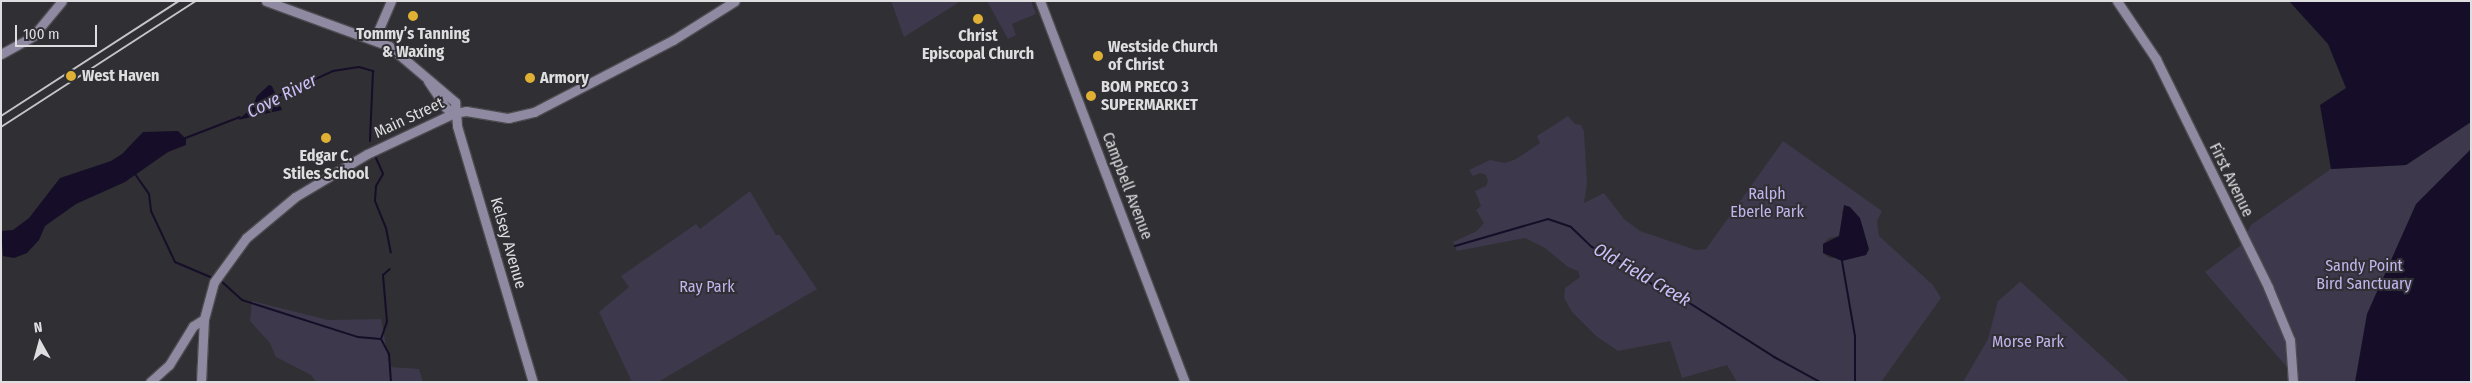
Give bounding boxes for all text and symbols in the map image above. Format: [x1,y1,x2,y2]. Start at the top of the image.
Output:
marker: Tommy’s Tanning & Waxing [407,10,419,22]
marker: Christ Episcopal Church [972,13,984,25]
scale bar [18,15,100,47]
place label: Tommy’s Tanning & Waxing [356,24,470,62]
text: 100 m [23,25,60,43]
place label: Christ Episcopal Church [922,26,1034,64]
place label: Westside Church of Christ [1108,37,1218,75]
marker: Westside Church of Christ [1092,50,1104,62]
place label: West Haven [82,66,160,86]
place label: Armory [540,68,589,88]
marker: West Haven [64,69,78,83]
water label: Cove River [243,69,321,123]
marker: Armory [524,72,536,84]
place label: BOM PRECO 3 SUPERMARKET [1101,77,1198,115]
marker: BOM PRECO 3 SUPERMARKET [1085,90,1097,102]
street label: Main Street [371,93,447,143]
street label: Campbell Avenue [1098,130,1156,242]
marker: Edgar C. Stiles School [320,132,332,144]
street label: First Avenue [2205,140,2257,220]
place label: Edgar C. Stiles School [283,146,369,184]
park label: Ralph Eberle Park [1730,184,1804,222]
street label: Kelsey Avenue [486,195,530,291]
water label: Old Field Creek [1590,238,1694,312]
park label: Sandy Point Bird Sanctuary [2316,256,2412,294]
park label: Ray Park [679,277,735,297]
north arrow [15,318,65,368]
text: N [33,319,43,337]
park label: Morse Park [1992,332,2064,352]

